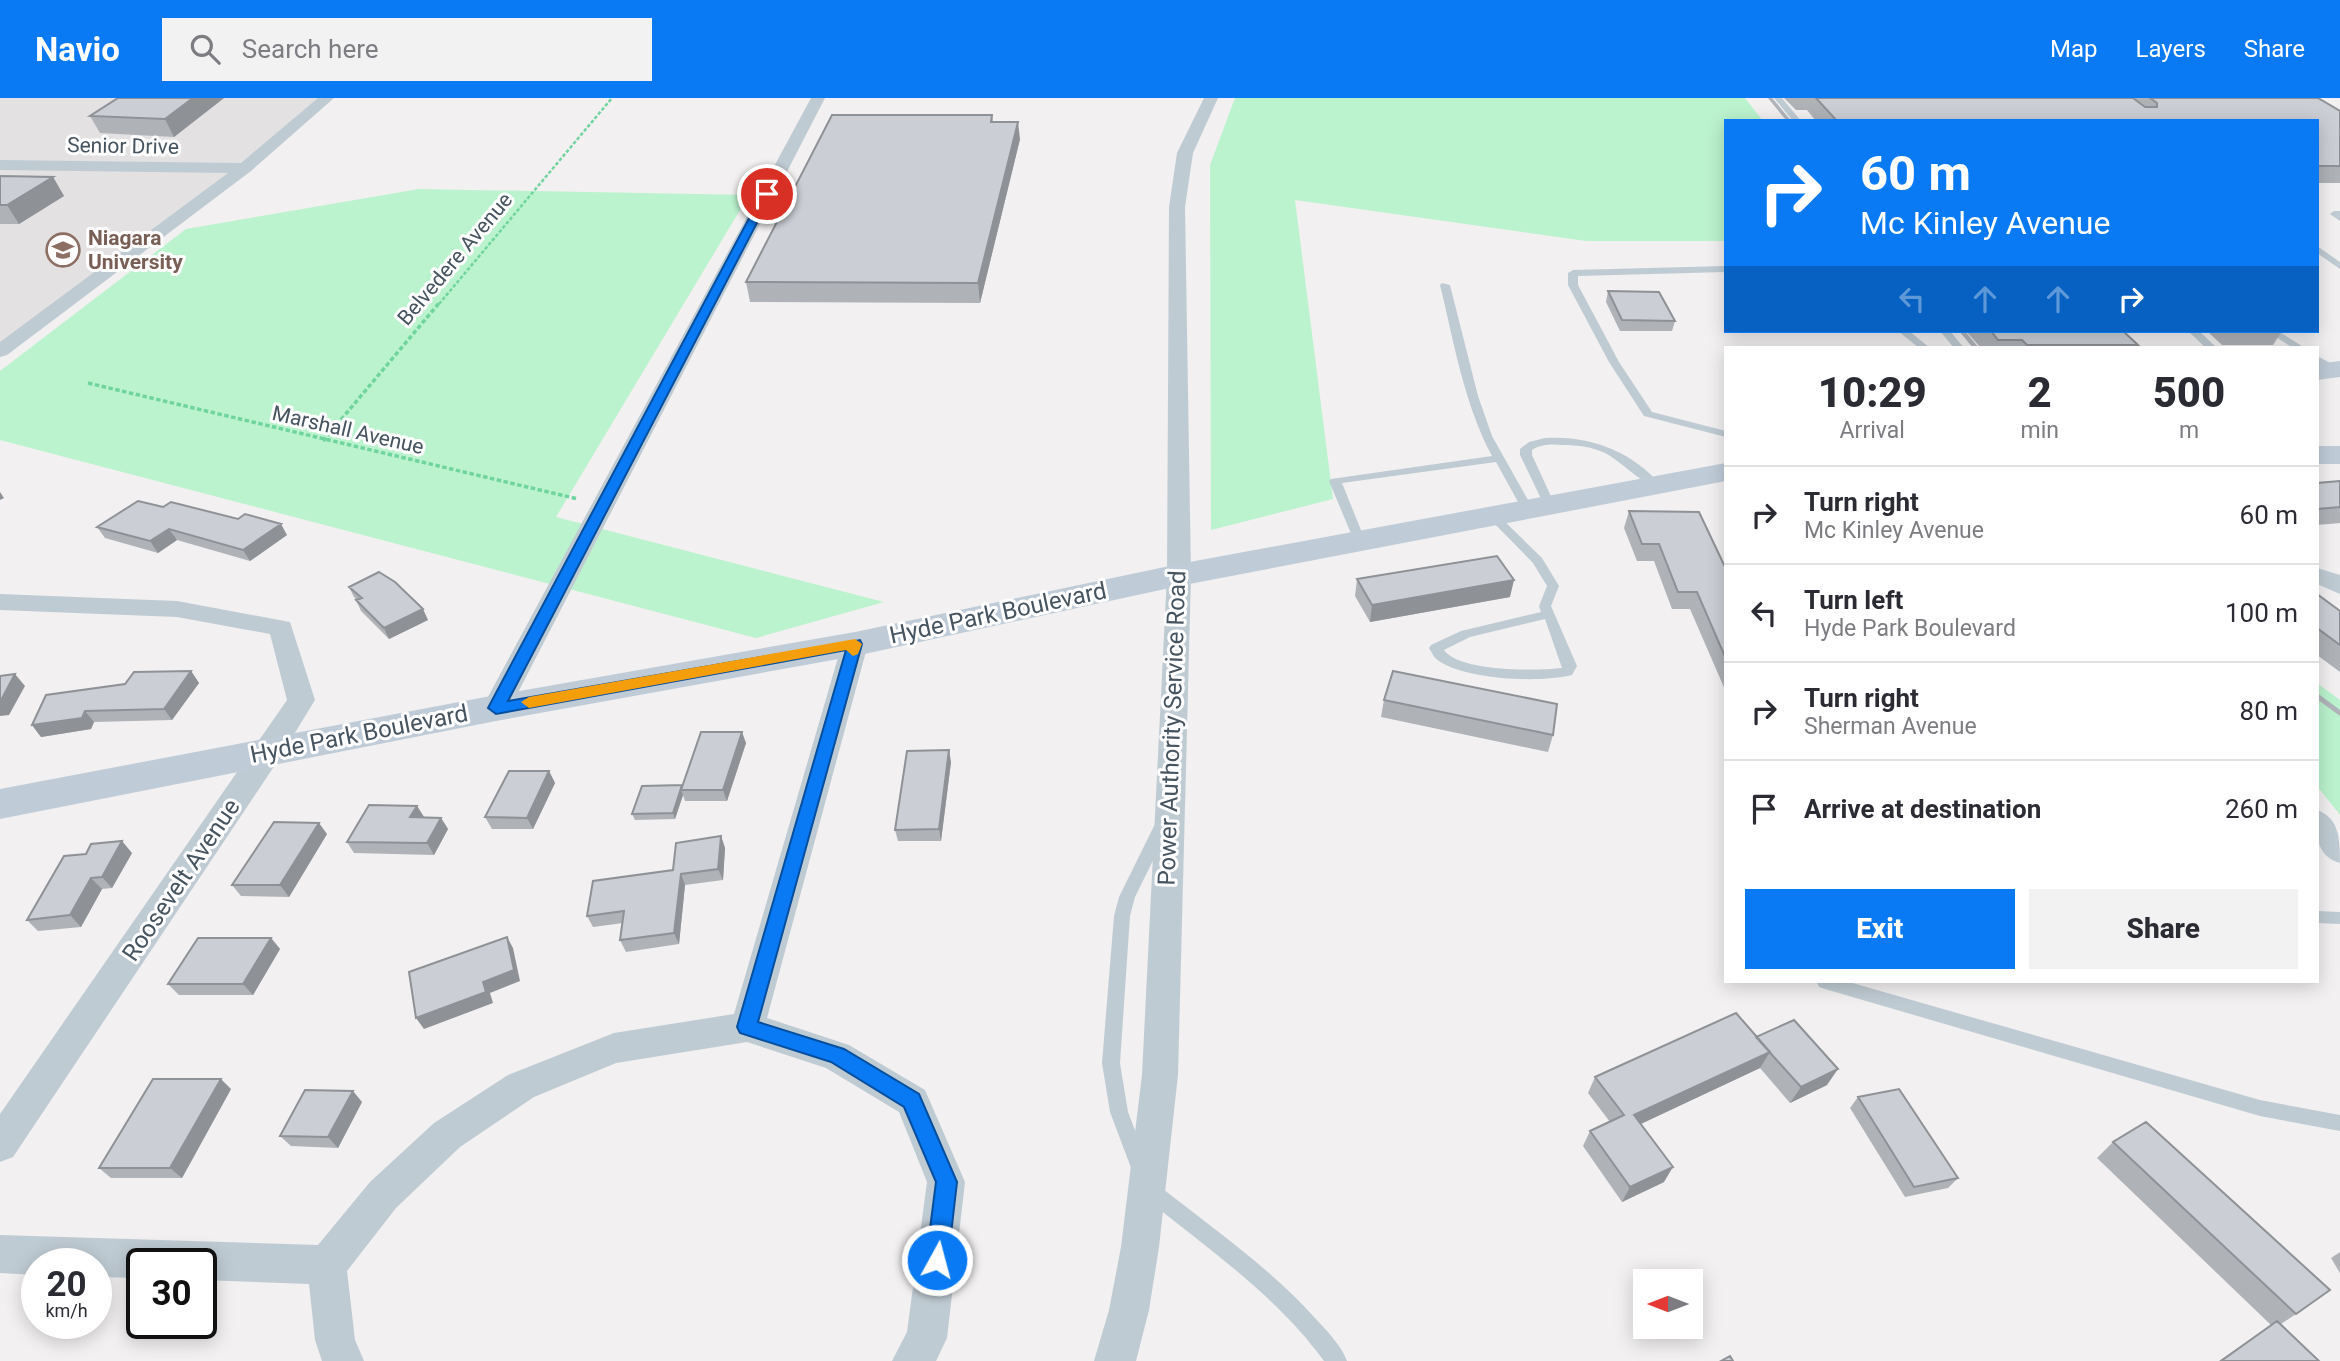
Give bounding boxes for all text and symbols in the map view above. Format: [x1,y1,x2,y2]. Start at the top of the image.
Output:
search box [162,18,652,81]
text: Navio [35,30,120,69]
icon: search [186,30,224,68]
text: Search here [242,34,379,64]
text: Map [2050,35,2098,63]
text: Layers [2136,35,2206,63]
text: Share [2244,35,2305,63]
street label: Senior Drive [67,133,179,159]
text: 60 m [1860,145,1971,202]
icon: right [1745,147,1836,238]
pin [737,164,797,224]
icon: arrive [748,175,786,213]
street label: Belvedere Avenue [393,188,517,330]
text: Mc Kinley Avenue [1860,204,2110,242]
place label: Niagara University [88,226,183,274]
school or university icon: Niagara University [44,231,82,269]
icon: left [1893,280,1931,318]
icon: ahead [1966,280,2004,318]
icon: ahead [2039,280,2077,318]
icon: right [2112,280,2150,318]
text: 10:29 [1818,368,1927,417]
text: 2 [2028,368,2052,417]
text: 500 [2153,368,2225,417]
street label: Marshall Avenue [270,401,426,459]
text: Arrival [1840,417,1905,444]
text: min [2020,417,2059,444]
text: m [2179,417,2199,444]
text: Turn right [1804,487,1919,517]
icon: right [1745,496,1783,534]
text: 60 m [2240,500,2298,530]
text: Mc Kinley Avenue [1804,517,1984,544]
street label: Power Authority Service Road [1153,570,1191,886]
street label: Hyde Park Boulevard [887,576,1109,650]
text: Turn left [1804,585,1903,615]
icon: left [1745,594,1783,632]
text: 100 m [2225,598,2298,628]
text: Hyde Park Boulevard [1804,615,2016,642]
text: Turn right [1804,683,1919,713]
icon: right [1745,692,1783,730]
text: 80 m [2240,696,2298,726]
street label: Hyde Park Boulevard [248,699,470,769]
text: Sherman Avenue [1804,713,1977,740]
icon: arrive [1745,790,1783,828]
street label: Roosevelt Avenue [116,794,246,966]
text: Arrive at destination [1804,794,2041,824]
text: 260 m [2225,794,2298,824]
button: Exit [1745,889,2015,969]
button: Share [2029,889,2298,969]
position arrow [900,1223,974,1297]
speed limit sign: 30 [126,1248,217,1339]
text: 20 [46,1264,87,1305]
north arrow [1633,1269,1703,1339]
map controls [1633,1269,1703,1339]
text: km/h [45,1300,88,1321]

